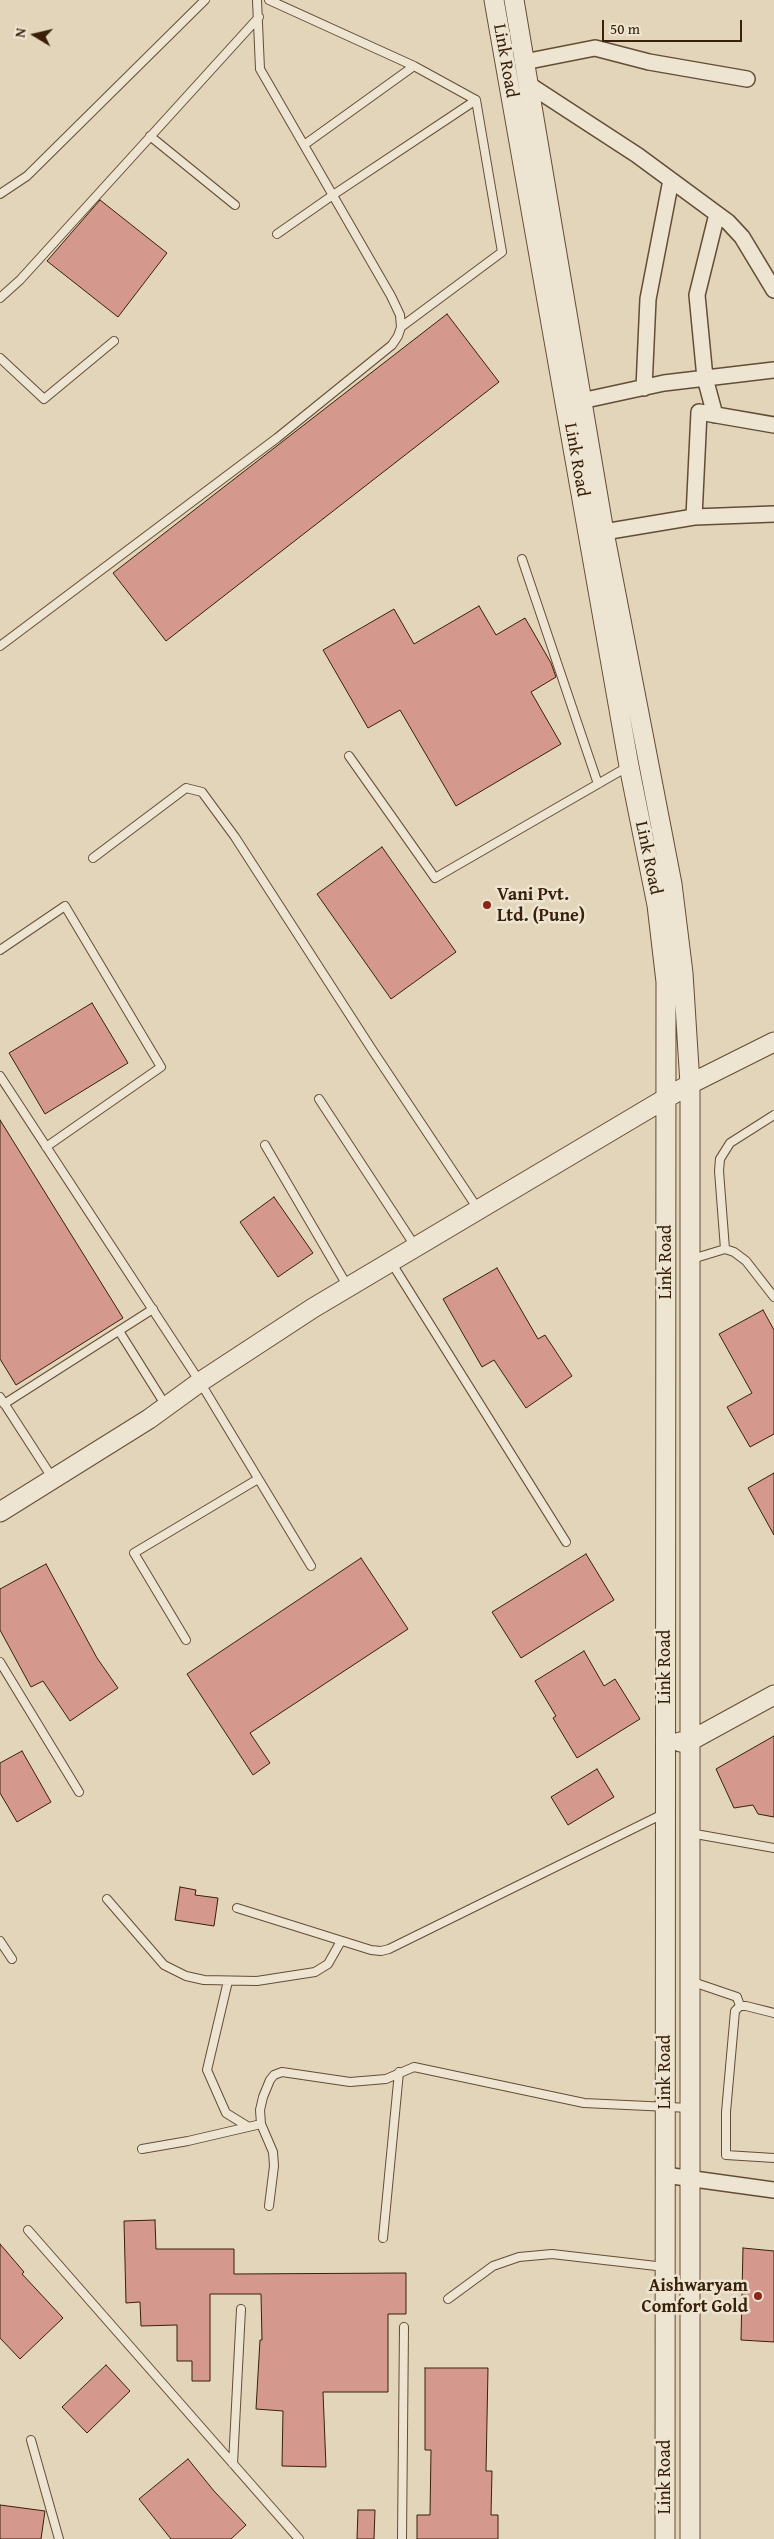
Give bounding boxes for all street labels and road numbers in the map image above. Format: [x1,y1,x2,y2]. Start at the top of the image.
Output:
street label: Link Road [488,22,522,100]
street label: Link Road [559,421,593,499]
street label: Link Road [630,819,666,897]
street label: Link Road [655,1225,677,1299]
street label: Link Road [654,1630,676,1704]
street label: Link Road [654,2035,676,2109]
street label: Link Road [654,2440,676,2514]

